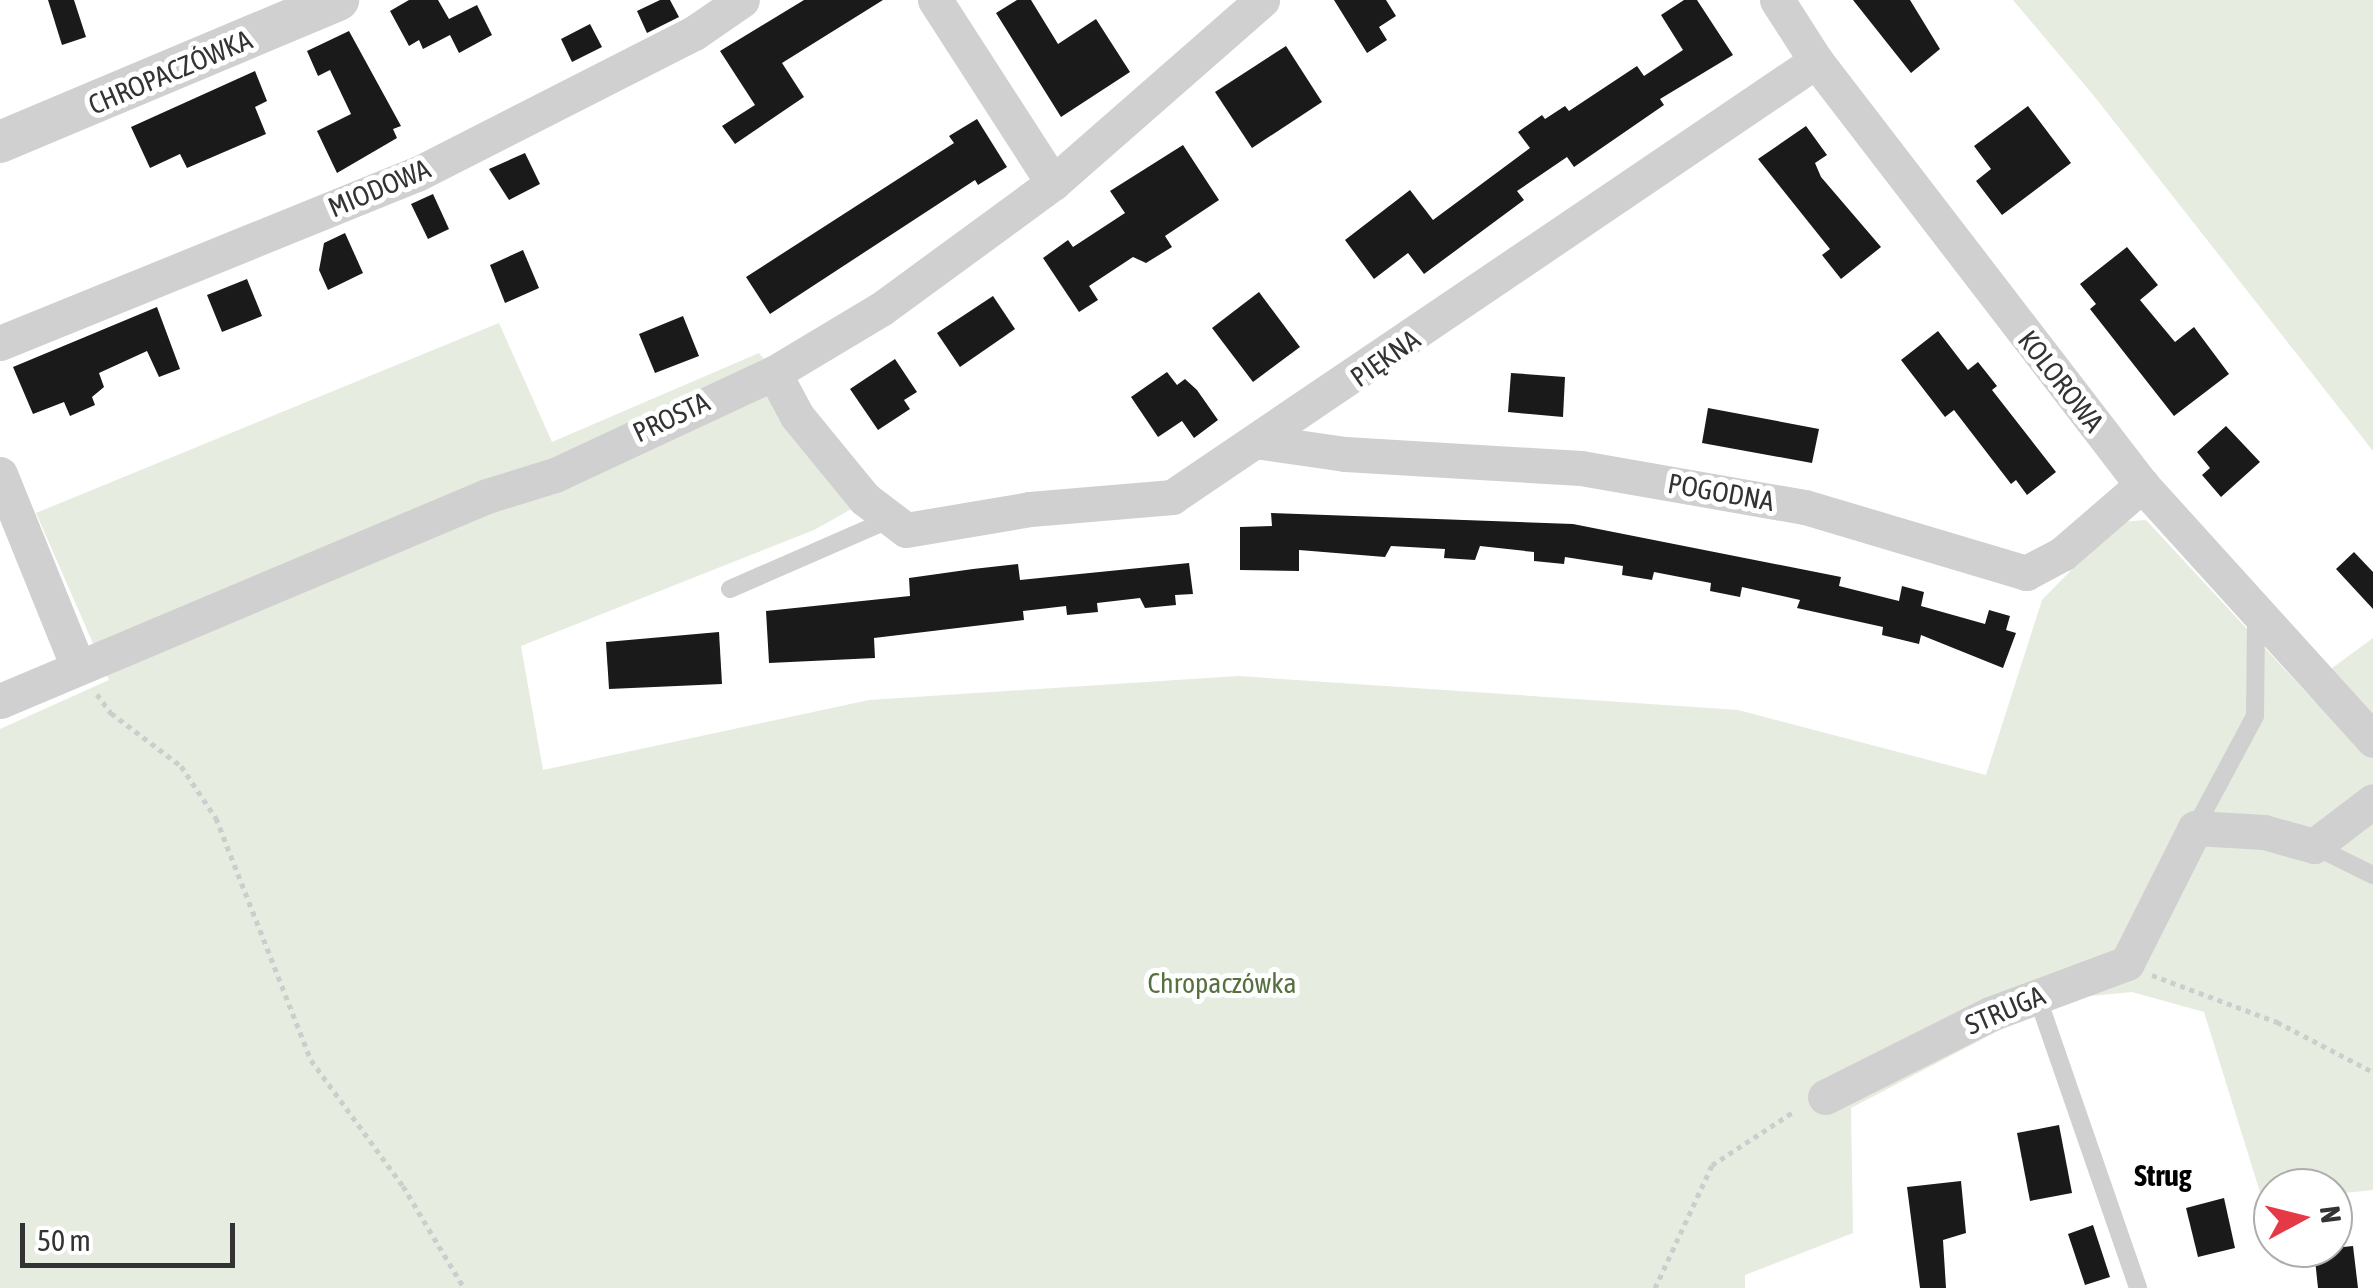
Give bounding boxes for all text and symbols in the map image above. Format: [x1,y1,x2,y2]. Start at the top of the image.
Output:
street label: CHROPACZÓWKA [83,22,257,122]
street label: MIODOWA [323,152,435,224]
street label: PIĘKNA [1344,322,1426,394]
street label: KOLOROWA [2011,324,2111,438]
street label: PROSTA [627,385,715,449]
street label: POGODNA [1665,466,1777,518]
park label: Chropaczówka [1148,966,1296,1000]
street label: STRUGA [1960,978,2050,1042]
district label: Strug [2134,1157,2192,1193]
north arrow [2253,1168,2353,1268]
scale bar [25,1203,240,1265]
text: N [2314,1204,2348,1225]
text: 50 m [37,1223,91,1257]

